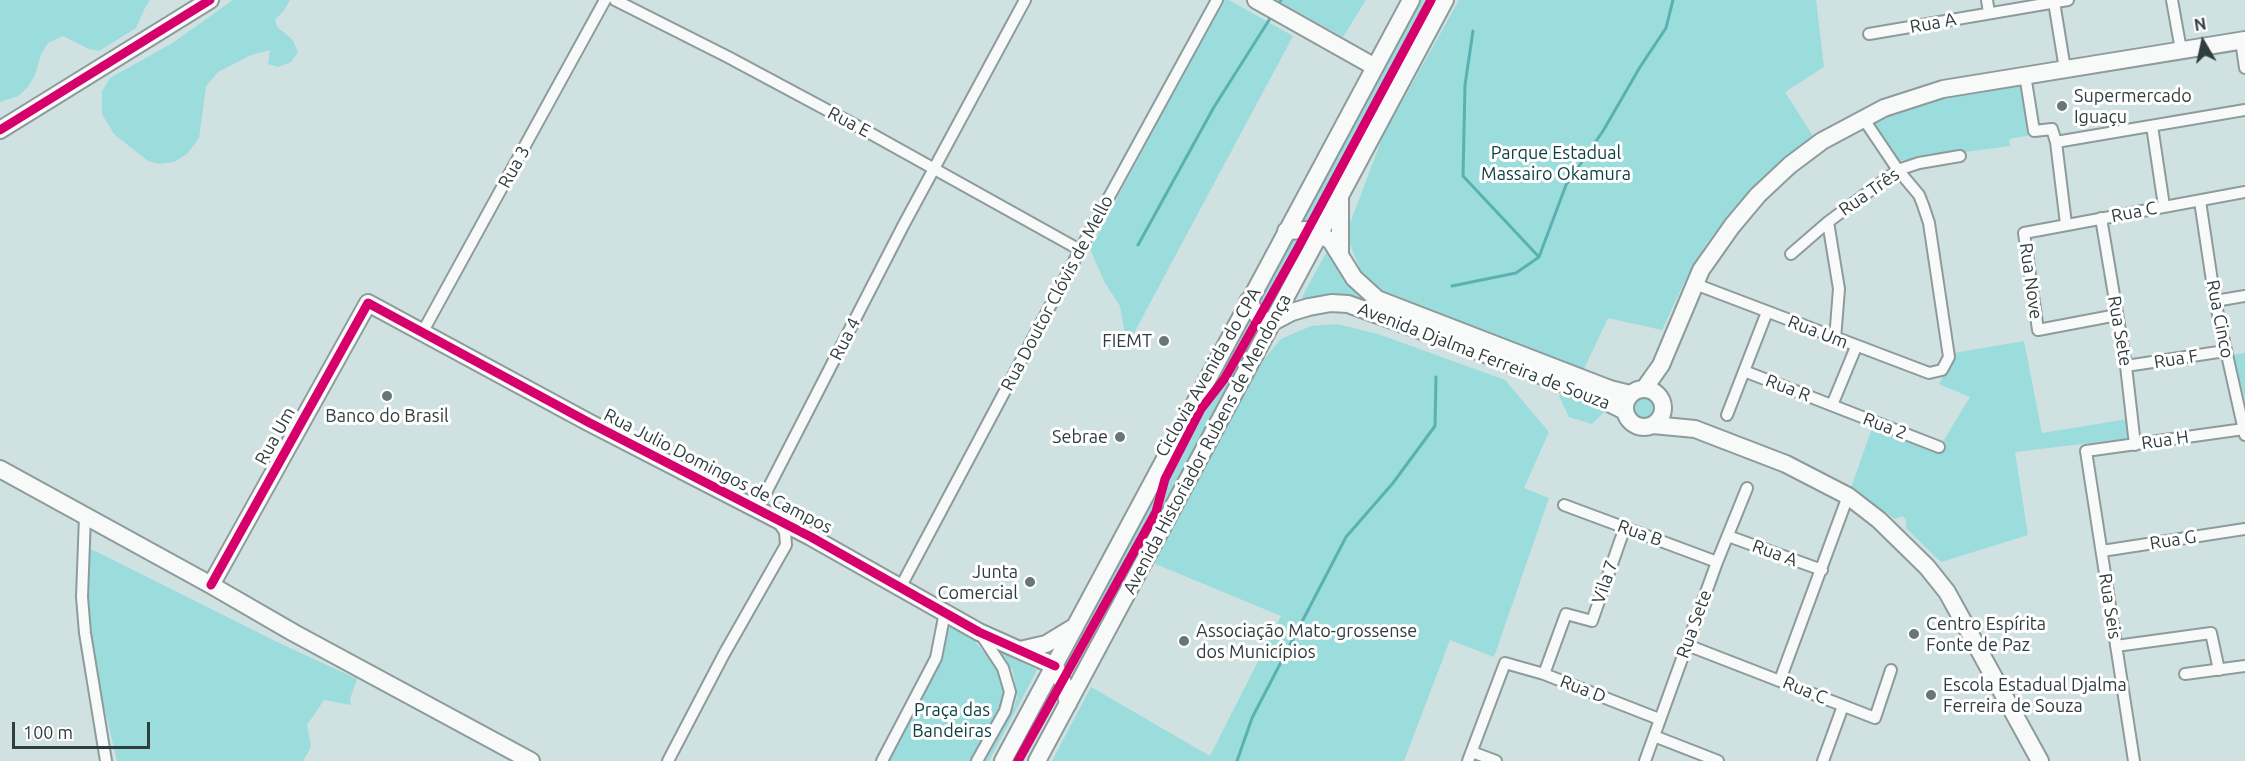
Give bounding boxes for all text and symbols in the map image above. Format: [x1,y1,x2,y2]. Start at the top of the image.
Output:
street label: Rua A [1908,8,1958,38]
north arrow [2173,12,2233,72]
text: N [2193,14,2207,34]
place label: Supermercado Iguaçu [2074,85,2192,128]
marker: Supermercado Iguaçu [2055,99,2069,113]
street label: Rua E [824,102,874,142]
street label: Rua 3 [494,142,534,192]
park label: Parque Estadual Massairo Okamura [1481,142,1631,184]
street label: Rua Três [1835,163,1903,221]
street label: Rua Doutor Clóvis de Mello [996,192,1118,394]
street label: Rua C [2109,197,2159,227]
street label: Rua Nove [2015,241,2047,321]
street label: Rua Cinco [2202,278,2238,360]
street label: Ciclovia Avenida do CPA [1151,283,1265,461]
street label: Avenida Historiador Rubens de Mendonça [1118,290,1296,598]
street label: Rua Sete [2103,294,2137,368]
street label: Avenida Djalma Ferreira de Souza [1355,298,1613,414]
street label: Rua Um [1785,311,1851,353]
street label: Rua 4 [825,314,865,364]
place label: FIEMT [1102,330,1152,352]
marker: FIEMT [1157,334,1171,348]
street label: Rua F [2152,345,2200,373]
street label: Rua R [1763,370,1813,406]
marker: Banco do Brasil [380,389,394,403]
street label: Rua Um [250,403,300,469]
street label: Rua Julio Domingos de Campos [600,404,836,538]
place label: Banco do Brasil [325,405,449,427]
street label: Rua 2 [1860,408,1910,444]
place label: Sebrae [1052,426,1108,448]
street label: Rua H [2140,426,2190,454]
marker: Sebrae [1113,430,1127,444]
street label: Rua B [1615,515,1665,551]
street label: Rua G [2148,526,2198,554]
street label: Rua A [1749,535,1801,571]
street label: Vila 7 [1588,557,1622,607]
place label: Junta Comercial [937,561,1018,604]
street label: Rua Seis [2094,572,2126,640]
marker: Junta Comercial [1023,575,1037,589]
street label: Rua Sete [1672,587,1716,661]
place label: Centro Espírita Fonte de Paz [1926,613,2046,656]
place label: Associação Mato-grossense dos Municípios [1196,620,1417,662]
marker: Centro Espírita Fonte de Paz [1907,627,1921,641]
marker: Associação Mato-grossense dos Municípios [1177,634,1191,648]
street label: Rua D [1557,670,1609,708]
street label: Rua C [1780,671,1830,709]
place label: Escola Estadual Djalma Ferreira de Souza [1943,674,2127,716]
marker: Escola Estadual Djalma Ferreira de Souza [1924,688,1938,702]
park label: Praça das Bandeiras [912,699,992,742]
scale bar [15,710,153,748]
text: 100 m [23,722,73,742]

